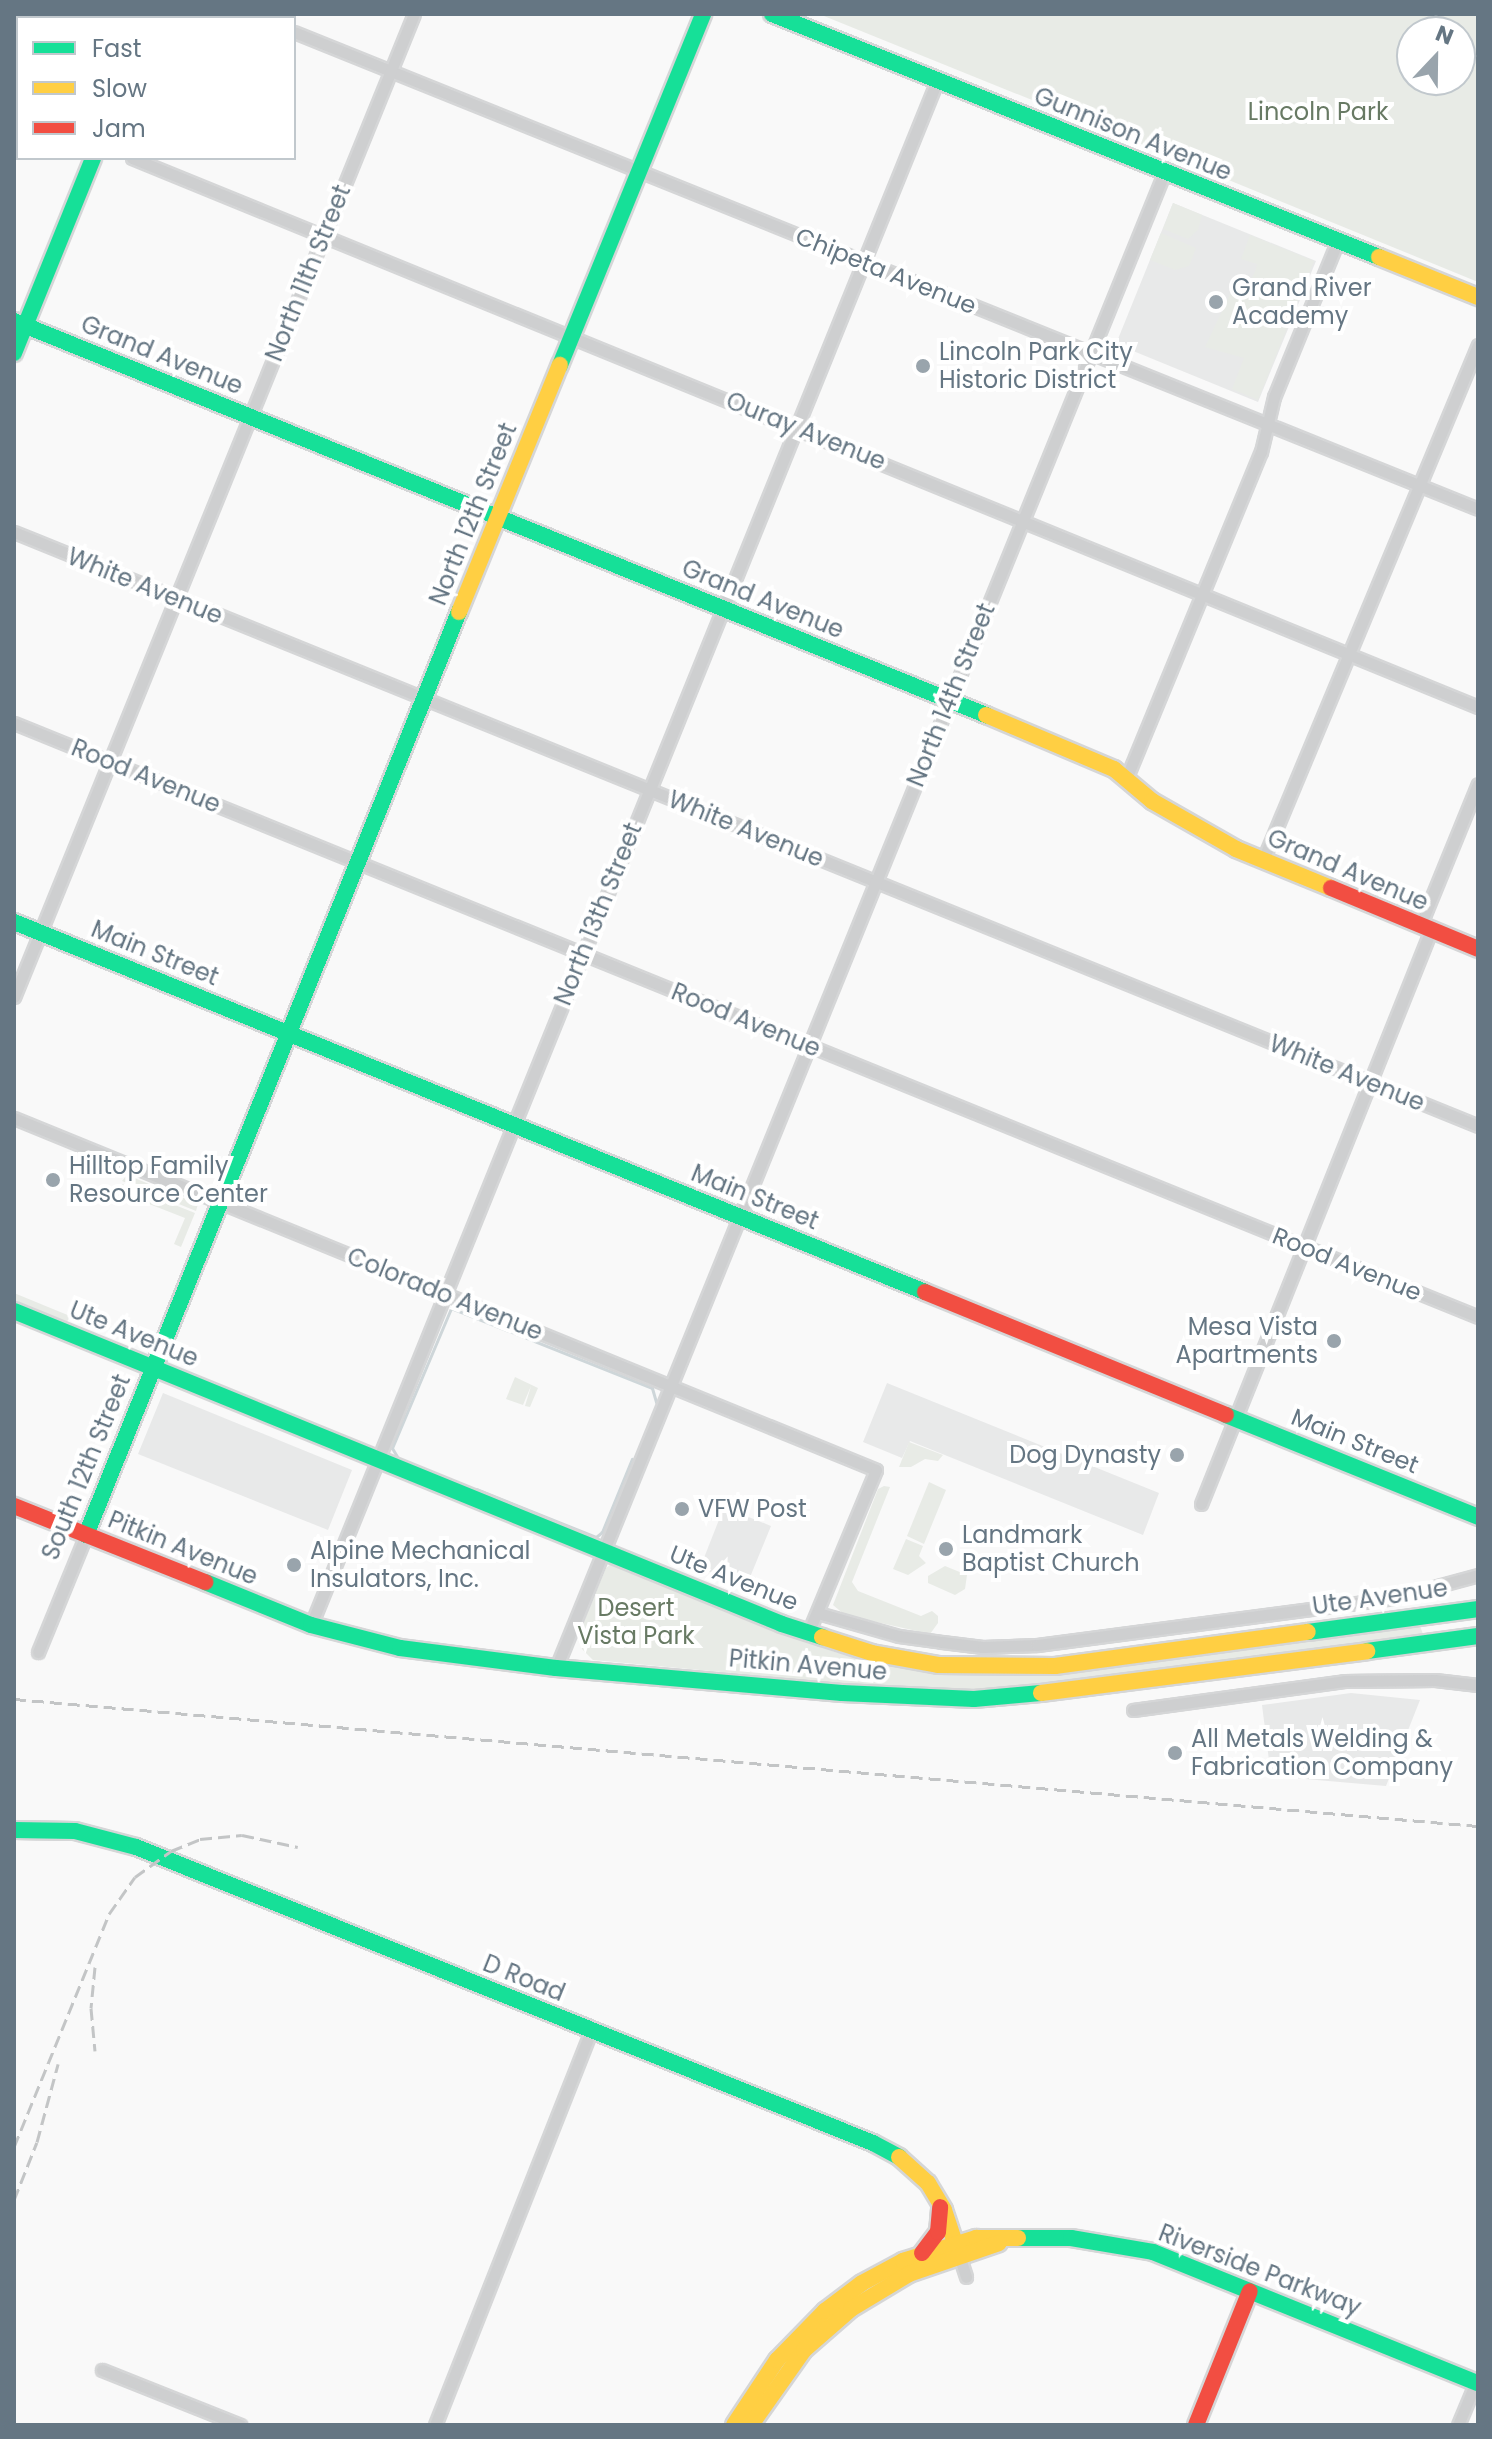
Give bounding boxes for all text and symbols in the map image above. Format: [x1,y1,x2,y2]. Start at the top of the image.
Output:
legend [16,16,296,160]
north arrow [1396,16,1476,96]
text: N [1431,18,1458,53]
text: Fast [92,32,142,65]
text: Slow [92,72,147,105]
street label: Gunnison Avenue [1030,81,1236,187]
park label: Lincoln Park [1248,98,1388,126]
text: Jam [92,112,146,145]
street label: North 11th Street [259,181,357,365]
street label: Chipeta Avenue [791,222,981,320]
place label: Grand River Academy [1232,274,1372,330]
marker: Grand River Academy [1207,293,1225,311]
street label: Grand Avenue [77,309,247,401]
place label: Lincoln Park City Historic District [939,338,1133,394]
marker: Lincoln Park City Historic District [914,357,932,375]
street label: Ouray Avenue [722,386,890,476]
street label: North 12th Street [423,419,523,609]
street label: White Avenue [63,542,227,630]
street label: Grand Avenue [678,553,848,645]
street label: North 14th Street [901,599,1001,791]
street label: Rood Avenue [67,733,225,819]
street label: White Avenue [664,785,828,873]
street label: North 13th Street [548,819,648,1009]
street label: Grand Avenue [1263,823,1433,917]
street label: Main Street [87,914,223,992]
street label: Rood Avenue [667,977,825,1063]
street label: White Avenue [1265,1029,1429,1117]
place label: Hilltop Family Resource Center [69,1152,268,1208]
street label: Main Street [687,1158,823,1236]
marker: Hilltop Family Resource Center [44,1171,62,1189]
street label: Rood Avenue [1268,1221,1426,1307]
street label: Colorado Avenue [343,1242,547,1346]
street label: Ute Avenue [65,1295,203,1373]
place label: Mesa Vista Apartments [1175,1313,1318,1369]
marker: Mesa Vista Apartments [1325,1332,1343,1350]
street label: South 12th Street [36,1370,136,1564]
street label: Main Street [1287,1402,1423,1480]
place label: Dog Dynasty [1009,1441,1161,1469]
marker: Dog Dynasty [1168,1446,1186,1464]
place label: VFW Post [698,1495,807,1523]
marker: VFW Post [673,1500,691,1518]
street label: Pitkin Avenue [104,1505,262,1591]
place label: Landmark Baptist Church [962,1521,1140,1577]
place label: Alpine Mechanical Insulators, Inc. [310,1537,531,1593]
street label: Ute Avenue [665,1539,803,1617]
marker: Landmark Baptist Church [937,1540,955,1558]
marker: Alpine Mechanical Insulators, Inc. [285,1556,303,1574]
street label: Ute Avenue [1310,1573,1450,1621]
park label: Desert Vista Park [577,1594,695,1650]
street label: Pitkin Avenue [728,1644,888,1686]
place label: All Metals Welding & Fabrication Company [1191,1725,1453,1781]
marker: All Metals Welding & Fabrication Company [1166,1744,1184,1762]
street label: D Road [479,1949,569,2007]
street label: Riverside Parkway [1155,2218,1365,2322]

